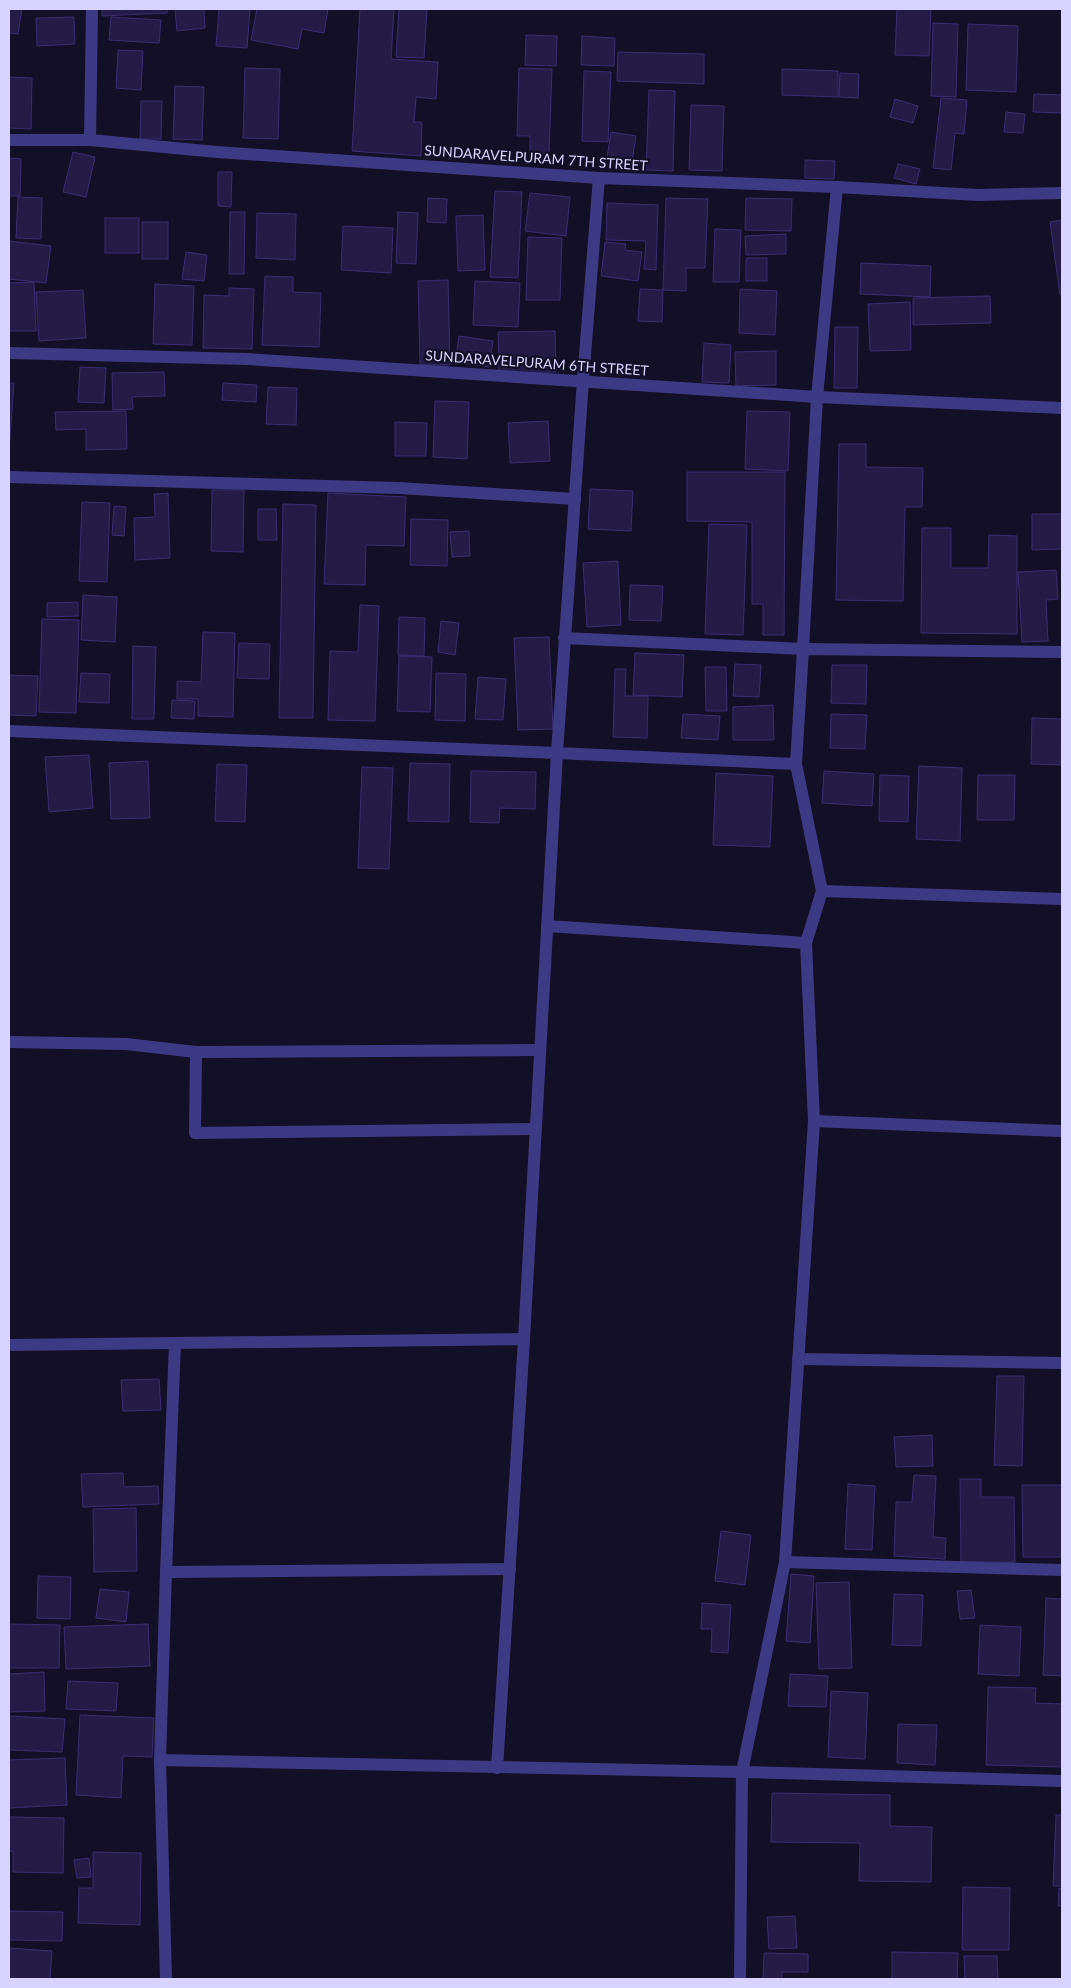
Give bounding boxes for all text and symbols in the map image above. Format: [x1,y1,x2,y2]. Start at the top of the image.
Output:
street label: SUNDARAVELPURAM 7TH STREET [424,141,649,174]
street label: SUNDARAVELPURAM 6TH STREET [425,346,650,379]

